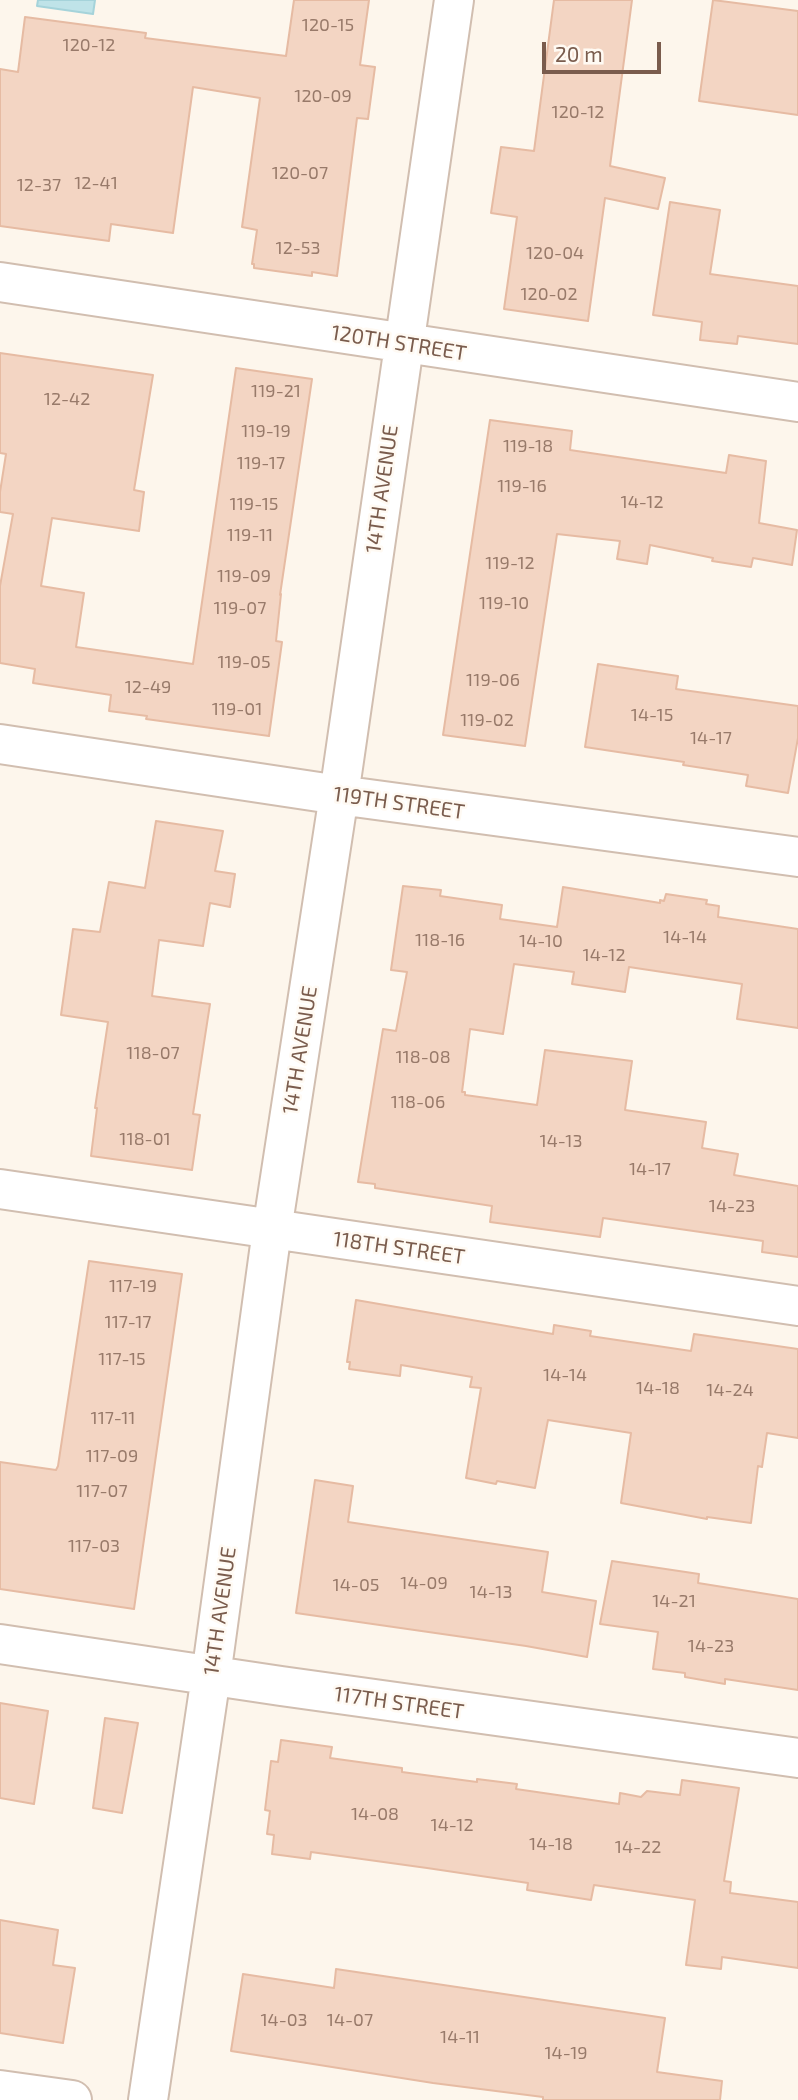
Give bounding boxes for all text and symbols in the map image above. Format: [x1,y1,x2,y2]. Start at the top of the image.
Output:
house number: 120-15 [302,14,354,36]
scale bar [546,28,665,72]
house number: 120-12 [63,34,115,56]
text: 20 m [555,41,603,66]
house number: 120-09 [294,85,352,107]
house number: 120-12 [552,101,604,123]
house number: 120-07 [272,162,328,184]
house number: 12-41 [74,172,118,194]
house number: 12-37 [17,174,61,196]
house number: 12-53 [275,237,321,259]
house number: 120-04 [526,242,584,264]
house number: 120-02 [520,283,578,305]
street label: 120TH STREET [330,320,468,366]
house number: 119-21 [251,380,301,402]
house number: 12-42 [44,388,90,410]
house number: 119-19 [241,420,291,442]
street label: 14TH AVENUE [361,423,403,555]
house number: 119-18 [503,435,553,457]
house number: 119-17 [237,452,285,474]
house number: 119-16 [497,475,547,497]
house number: 14-12 [620,491,664,513]
house number: 119-15 [230,493,278,515]
house number: 119-11 [227,524,273,546]
house number: 119-12 [485,552,535,574]
house number: 119-09 [217,565,271,587]
house number: 119-10 [479,592,529,614]
house number: 119-07 [214,597,266,619]
house number: 119-05 [217,651,271,673]
house number: 119-06 [466,669,520,691]
house number: 12-49 [125,676,171,698]
house number: 119-01 [212,698,262,720]
house number: 14-15 [631,704,673,726]
house number: 119-02 [460,709,514,731]
house number: 14-17 [690,727,732,749]
street label: 119TH STREET [332,781,466,825]
house number: 14-14 [663,926,707,948]
house number: 118-16 [415,929,465,951]
house number: 14-10 [519,930,563,952]
house number: 14-12 [582,944,626,966]
street label: 14TH AVENUE [277,984,323,1116]
house number: 118-07 [126,1042,180,1064]
house number: 118-08 [395,1046,451,1068]
house number: 118-06 [391,1091,445,1113]
house number: 118-01 [119,1128,171,1150]
house number: 14-13 [540,1130,582,1152]
house number: 14-17 [629,1158,671,1180]
house number: 14-23 [709,1195,755,1217]
street label: 118TH STREET [331,1226,467,1270]
house number: 117-19 [109,1275,157,1297]
house number: 117-17 [104,1311,152,1333]
house number: 117-15 [98,1348,146,1370]
house number: 14-14 [543,1364,587,1386]
house number: 14-18 [636,1377,680,1399]
house number: 14-24 [706,1379,754,1401]
house number: 117-11 [91,1407,135,1429]
house number: 117-09 [86,1445,138,1467]
house number: 117-07 [76,1480,128,1502]
house number: 117-03 [68,1535,120,1557]
street label: 14TH AVENUE [199,1545,241,1677]
house number: 14-09 [400,1572,448,1594]
house number: 14-05 [333,1574,379,1596]
house number: 14-13 [470,1581,512,1603]
house number: 14-21 [652,1590,696,1612]
house number: 14-23 [688,1635,734,1657]
street label: 117TH STREET [332,1681,466,1725]
house number: 14-08 [351,1803,399,1825]
house number: 14-12 [430,1814,474,1836]
house number: 14-18 [529,1833,573,1855]
house number: 14-22 [615,1836,661,1858]
house number: 14-03 [260,2009,308,2031]
house number: 14-07 [327,2009,373,2031]
house number: 14-11 [440,2026,480,2048]
house number: 14-19 [544,2042,588,2064]

